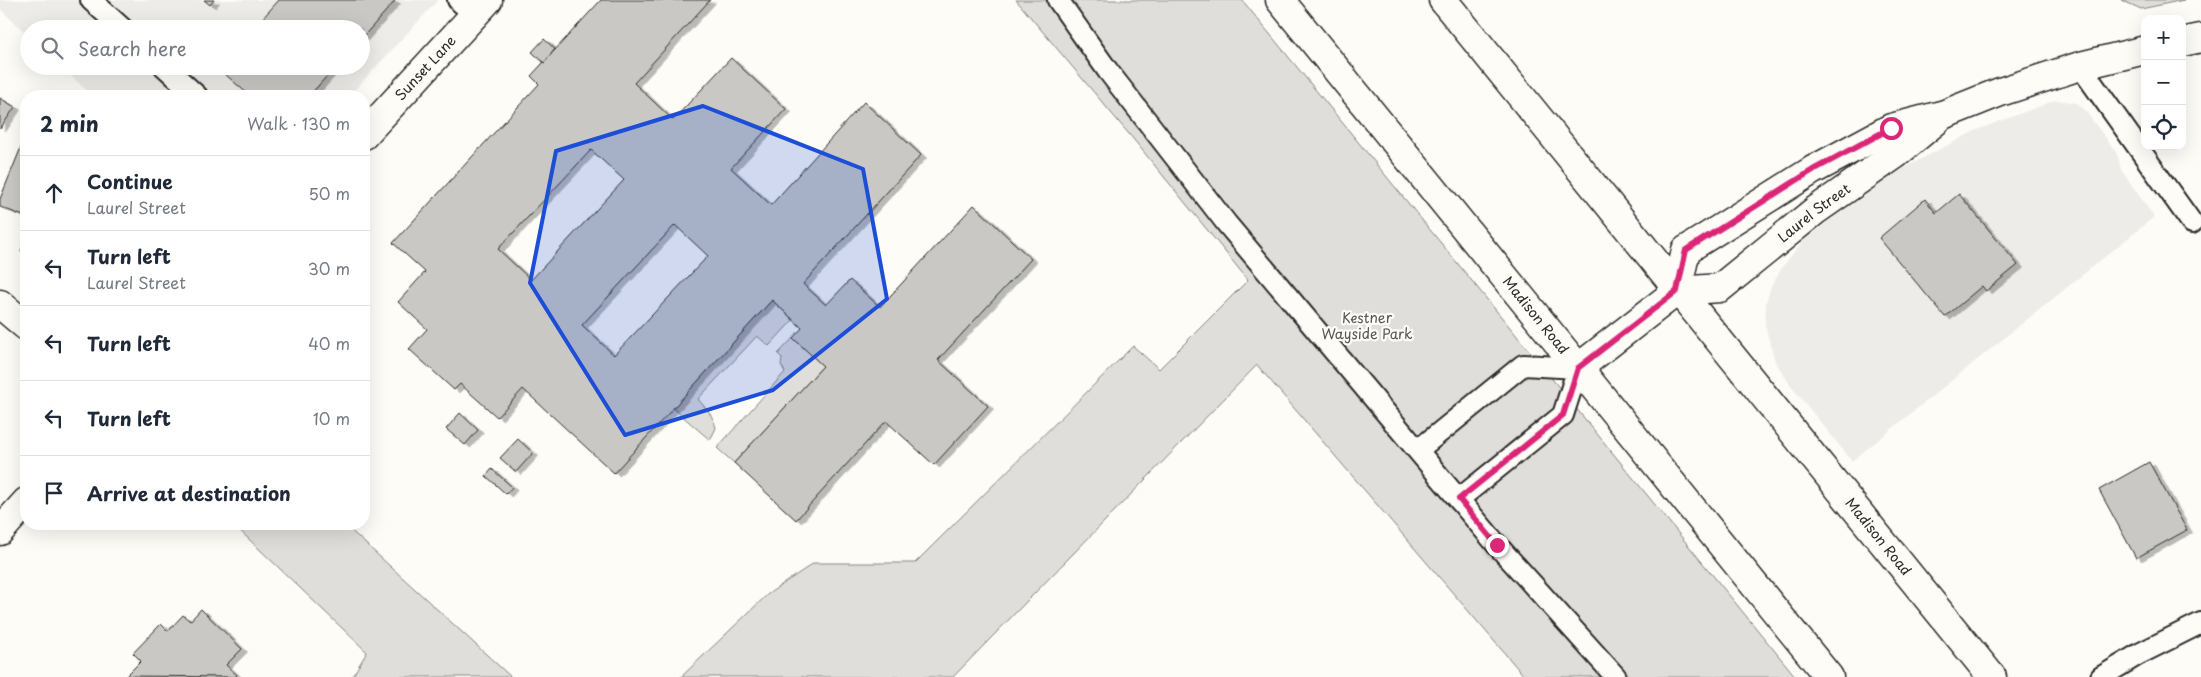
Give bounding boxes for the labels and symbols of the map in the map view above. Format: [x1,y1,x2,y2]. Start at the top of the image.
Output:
street label: Sunset Lane [390,30,461,105]
route start [1880,117,1903,140]
street label: Laurel Street [1773,178,1855,247]
street label: Madison Road [1498,272,1574,359]
park label: Kestner Wayside Park [1321,307,1413,344]
street label: Madison Road [1841,493,1917,580]
route end [1486,534,1509,557]

